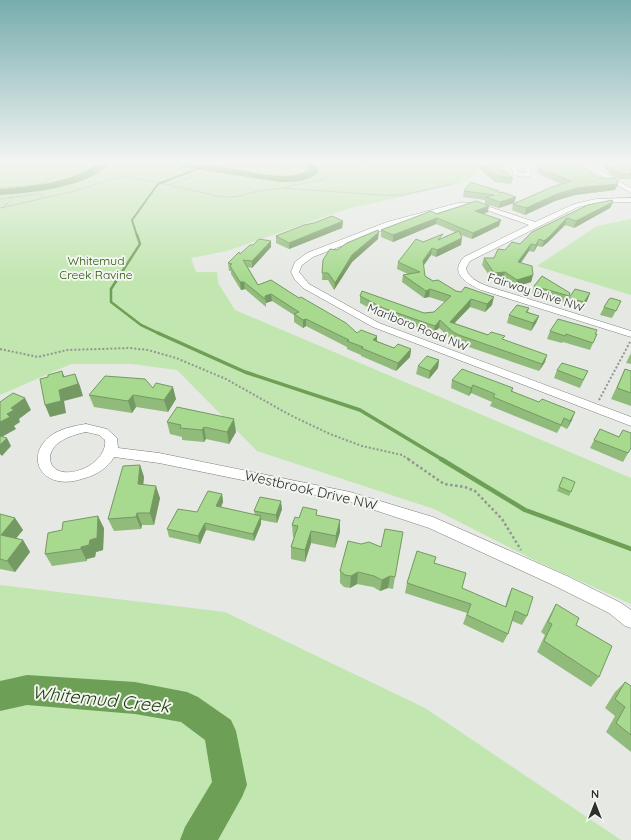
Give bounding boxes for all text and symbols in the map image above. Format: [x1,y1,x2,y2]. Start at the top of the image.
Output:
park label: Whitemud Creek Ravine [59,253,133,282]
street label: Fairway Drive NW [486,269,587,315]
street label: Marlboro Road NW [365,300,471,354]
street label: Westbrook Drive NW [243,466,380,514]
water label: Whitemud Creek [31,680,172,718]
north arrow [575,784,615,824]
text: N [591,787,599,801]

